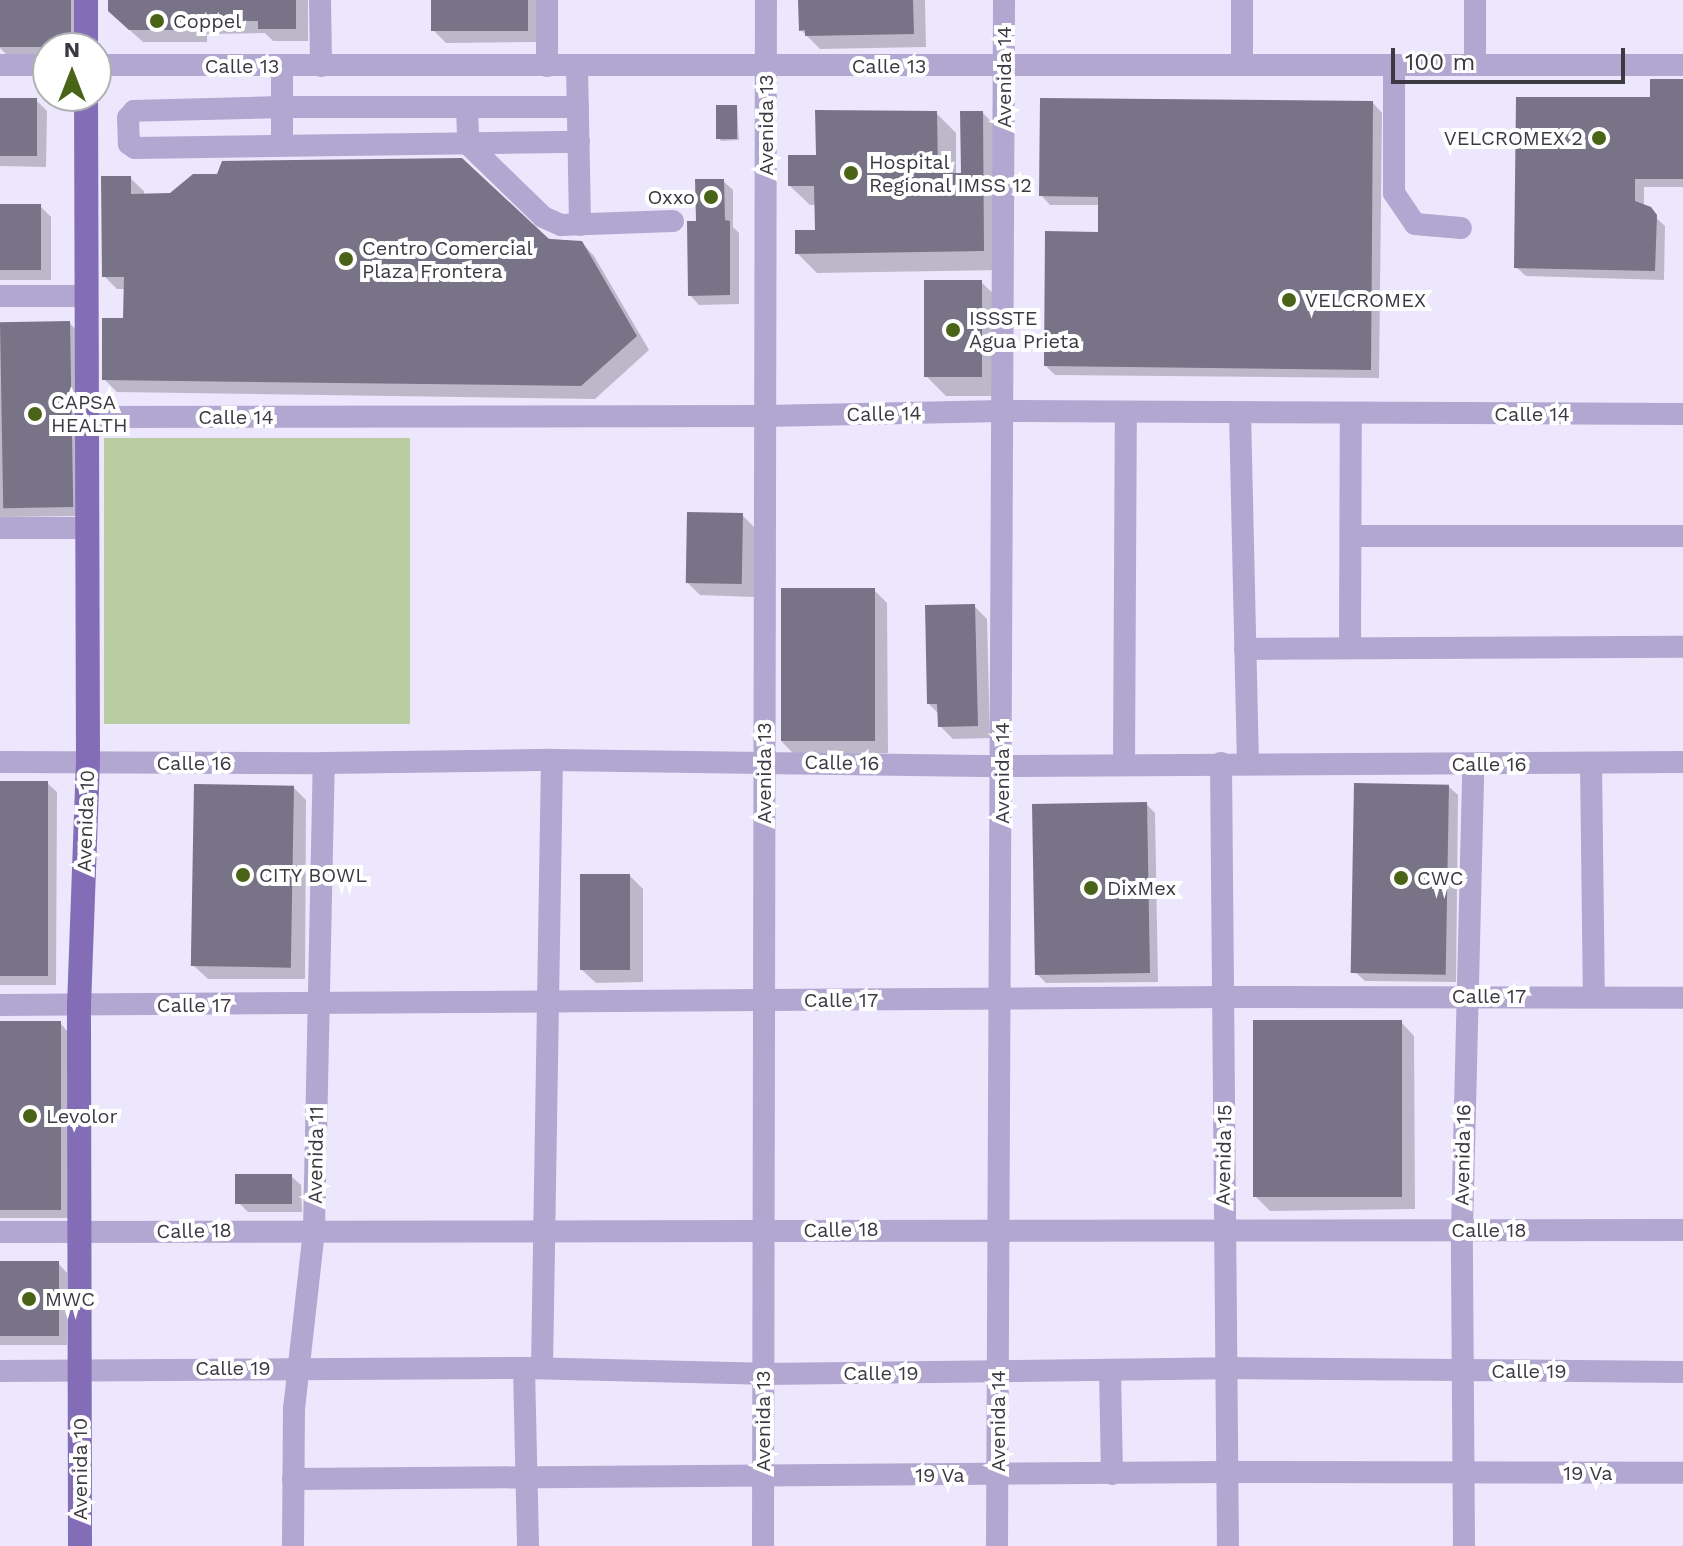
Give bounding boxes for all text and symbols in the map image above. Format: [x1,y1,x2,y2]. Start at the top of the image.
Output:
place label: Coppel [173,9,241,33]
marker: Coppel [148,12,166,30]
street label: Avenida 14 [992,26,1016,128]
north arrow [32,32,112,112]
scale bar [1395,32,1629,82]
text: N [64,37,80,62]
text: 100 m [1405,48,1475,76]
street label: Calle 13 [204,54,280,78]
street label: Calle 13 [851,54,927,78]
street label: Avenida 13 [754,74,778,176]
place label: VELCROMEX 2 [1444,126,1583,150]
marker: VELCROMEX 2 [1590,129,1608,147]
place label: Hospital Regional IMSS 12 [869,150,1033,197]
marker: Hospital Regional IMSS 12 [840,162,862,184]
place label: Oxxo [647,185,695,209]
marker: Oxxo [702,188,720,206]
place label: Centro Comercial Plaza Frontera [362,236,533,283]
marker: Centro Comercial Plaza Frontera [337,250,355,268]
place label: VELCROMEX [1305,288,1426,312]
marker: VELCROMEX [1280,291,1298,309]
place label: ISSSTE Agua Prieta [969,306,1080,353]
marker: ISSSTE Agua Prieta [944,321,962,339]
place label: CAPSA HEALTH [51,390,128,437]
street label: Calle 14 [846,401,922,427]
street label: Calle 14 [1494,402,1570,426]
marker: CAPSA HEALTH [26,405,44,423]
street label: Calle 14 [198,405,274,429]
street label: Avenida 13 [752,722,776,824]
street label: Avenida 14 [990,722,1014,824]
street label: Calle 16 [804,750,880,776]
street label: Calle 16 [156,751,232,775]
street label: Calle 16 [1451,752,1527,776]
street label: Avenida 10 [72,769,100,873]
place label: CITY BOWL [259,863,368,887]
marker: CITY BOWL [234,866,252,884]
place label: CWC [1417,866,1463,890]
marker: CWC [1392,869,1410,887]
place label: DixMex [1107,876,1176,900]
marker: DixMex [1082,879,1100,897]
street label: Calle 17 [1452,984,1526,1008]
street label: Calle 17 [804,988,878,1012]
street label: Calle 17 [157,993,231,1017]
street label: Avenida 16 [1450,1103,1476,1207]
place label: Levolor [46,1104,118,1128]
street label: Avenida 15 [1211,1104,1237,1206]
street label: Avenida 11 [303,1106,329,1204]
marker: Levolor [21,1107,39,1125]
street label: Calle 18 [803,1217,879,1243]
street label: Calle 18 [156,1218,232,1244]
street label: Calle 18 [1451,1218,1527,1242]
place label: MWC [45,1287,95,1311]
marker: MWC [20,1290,38,1308]
street label: Calle 19 [195,1356,271,1380]
street label: Calle 19 [1491,1359,1567,1383]
street label: Calle 19 [843,1361,919,1385]
street label: Avenida 13 [751,1370,775,1472]
street label: Avenida 14 [986,1370,1010,1472]
street label: Avenida 10 [68,1417,92,1521]
street label: 19 Va [1563,1461,1613,1485]
street label: 19 Va [915,1463,965,1487]

